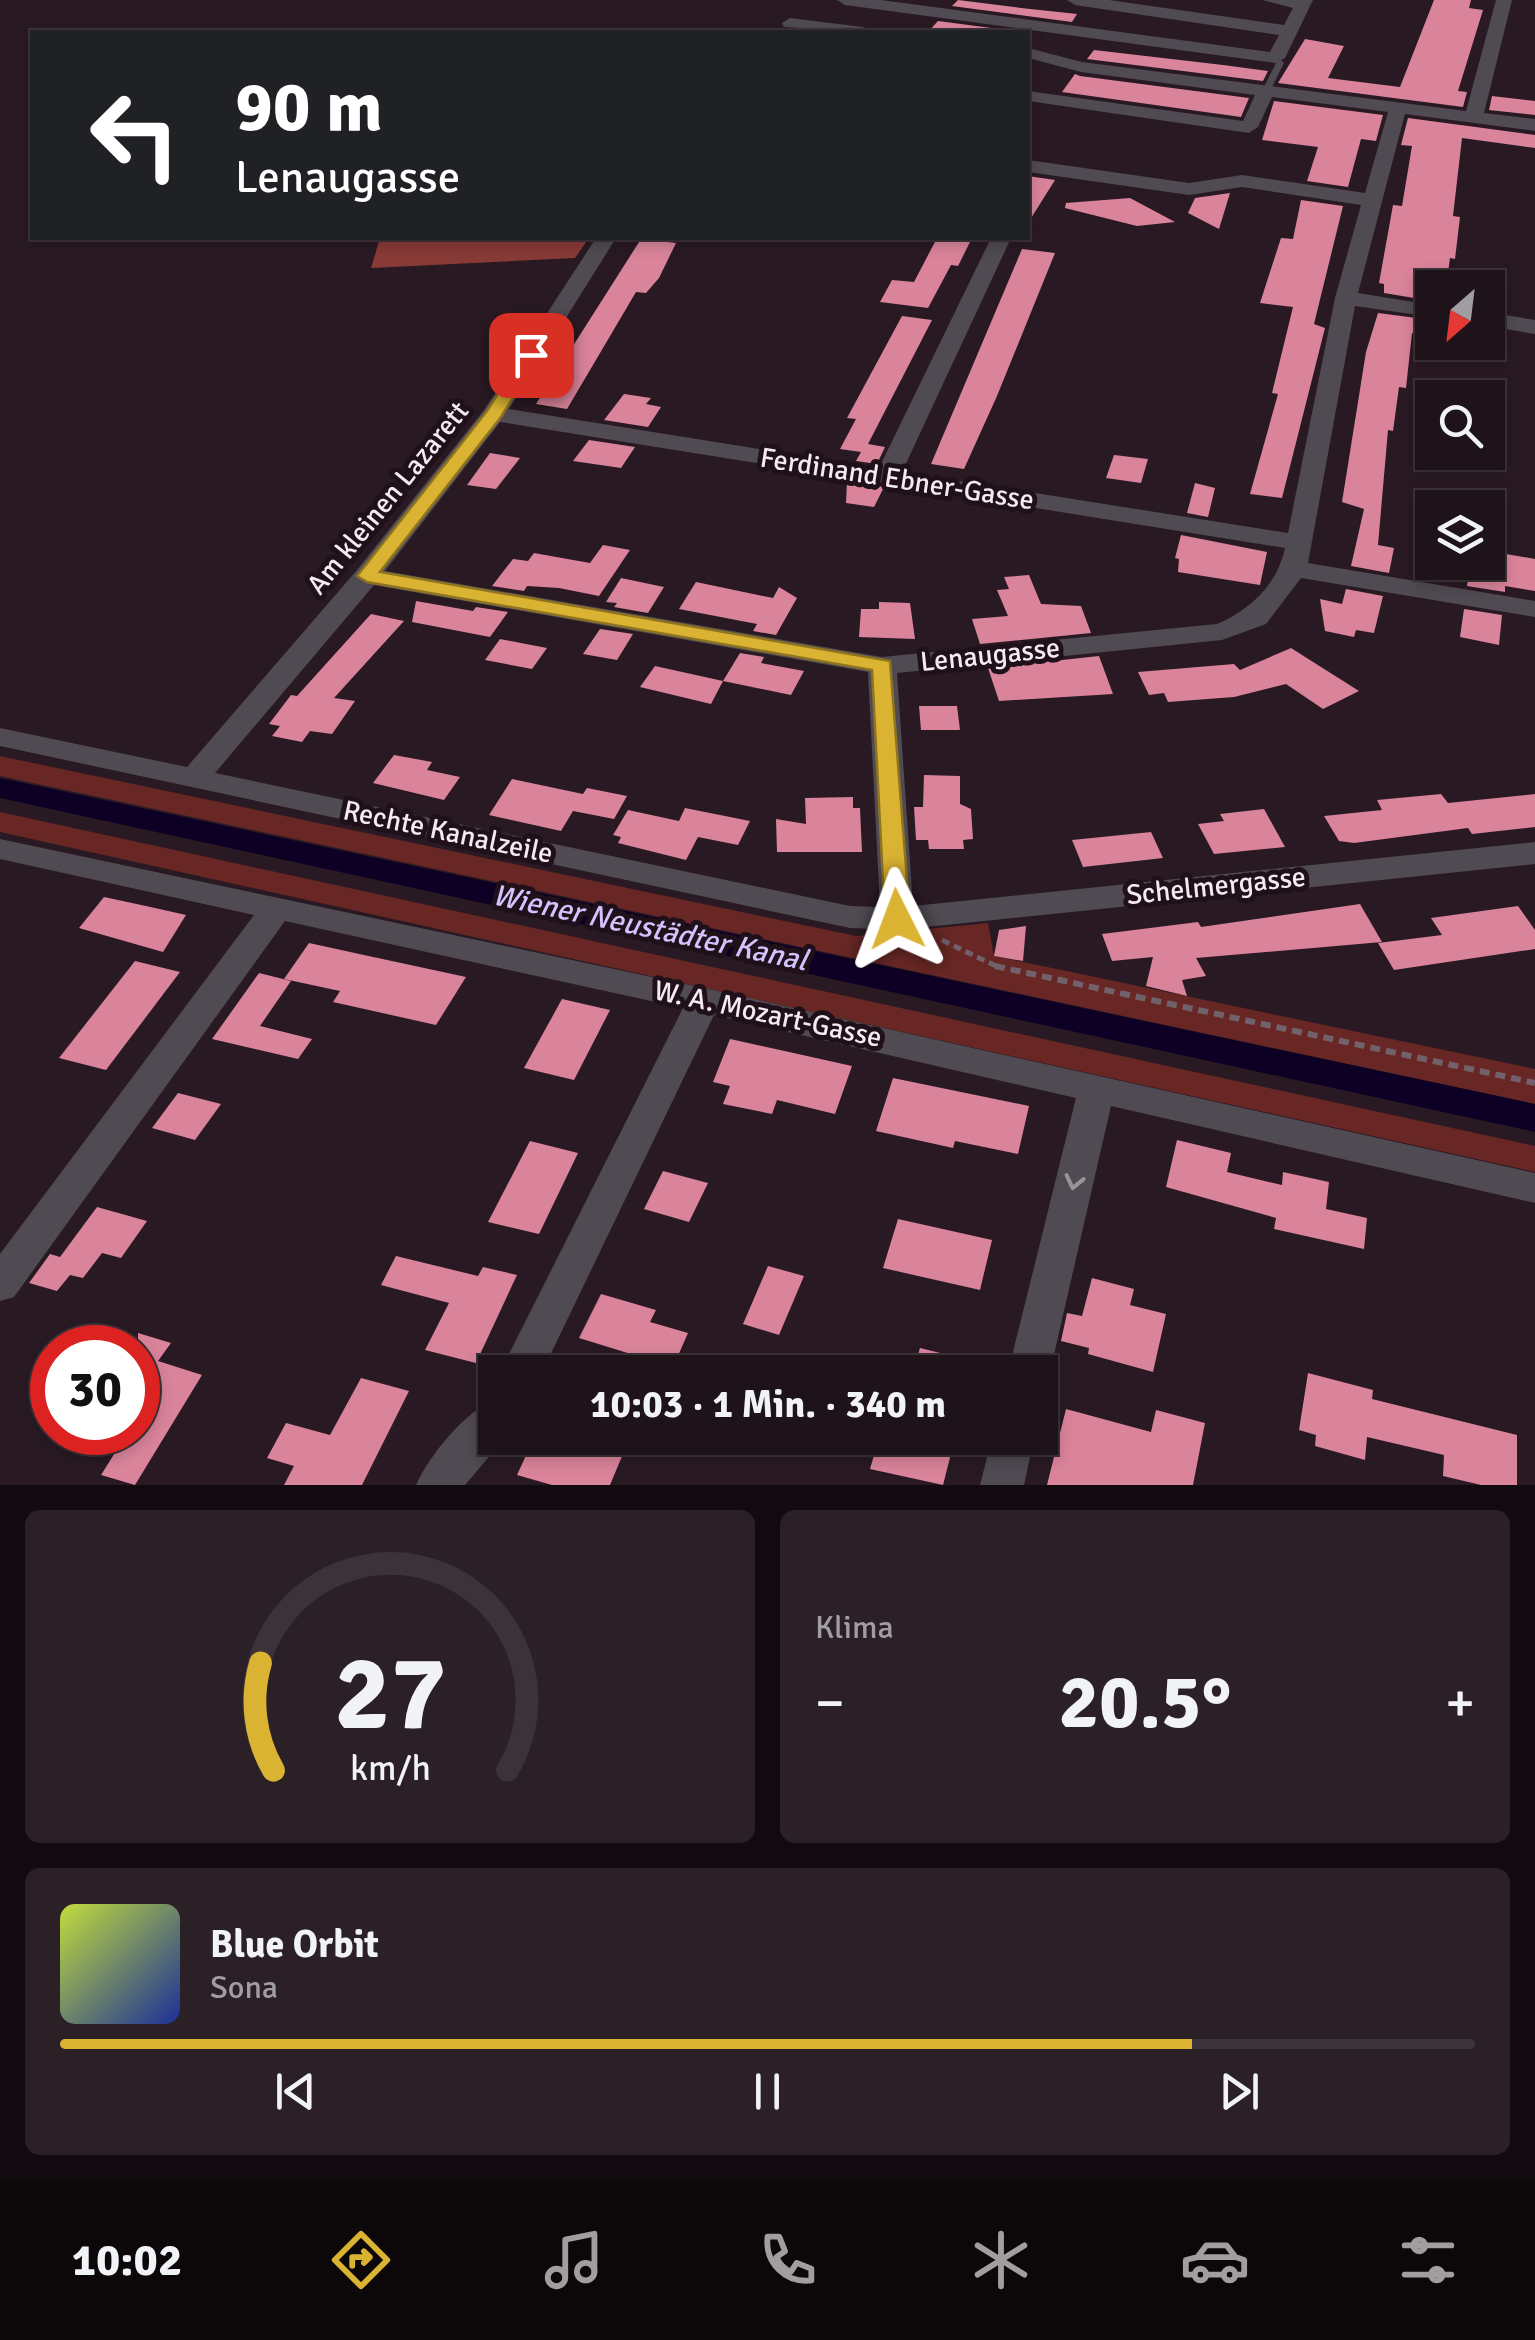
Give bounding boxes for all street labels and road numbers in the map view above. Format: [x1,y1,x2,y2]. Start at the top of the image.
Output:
street label: Am kleinen Lazarett [300,395,476,601]
street label: Ferdinand Ebner-Gasse [758,441,1036,517]
street label: Lenaugasse [919,631,1061,679]
street label: Rechte Kanalzeile [340,793,556,871]
street label: Schelmergasse [1125,860,1307,912]
street label: W. A. Mozart-Gasse [651,973,885,1055]

